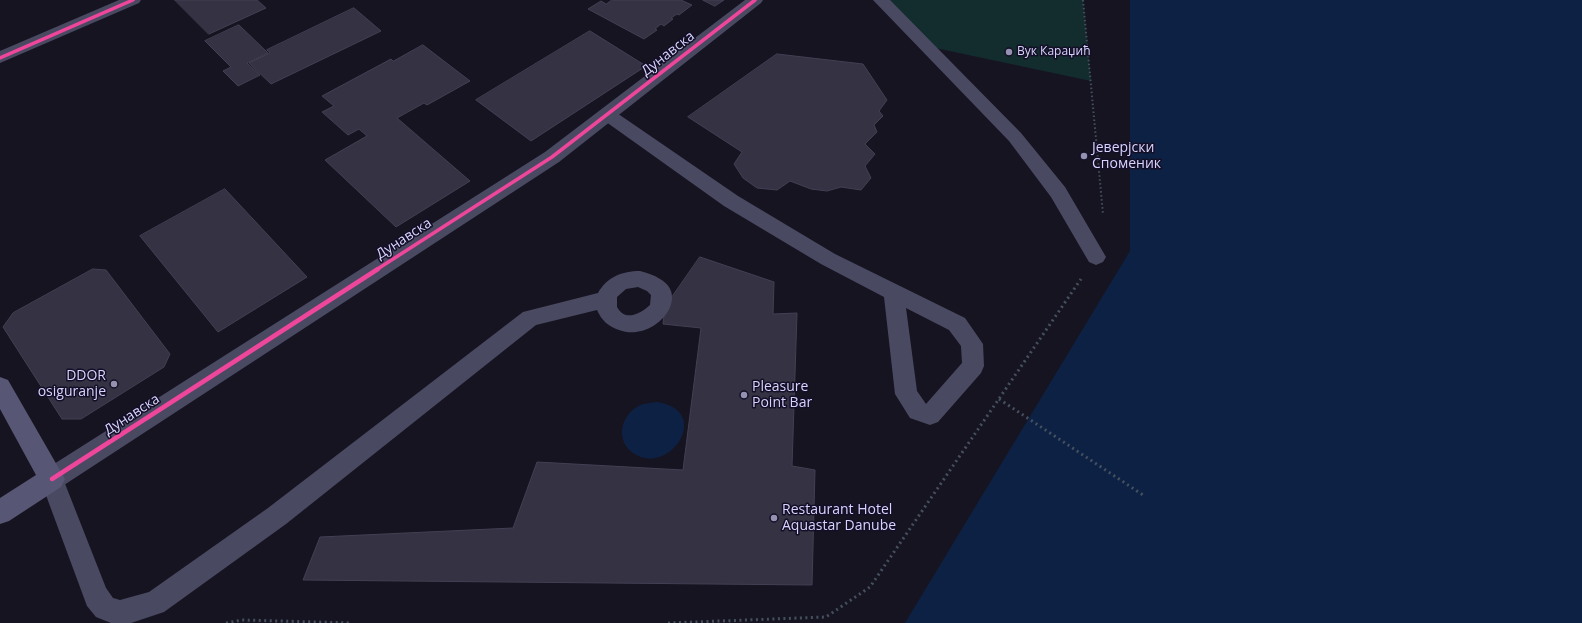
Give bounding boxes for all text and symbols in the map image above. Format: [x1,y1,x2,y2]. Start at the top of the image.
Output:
street label: Дунавска [638,28,698,80]
place label: Вук Караџић [1017,45,1091,59]
marker: Вук Караџић [1004,47,1014,57]
place label: Јеверјски Споменик [1092,140,1161,172]
marker: Јеверјски Споменик [1079,151,1089,161]
street label: Дунавска [373,215,435,263]
place label: DDOR osiguranje [38,368,106,400]
marker: DDOR osiguranje [109,379,119,389]
place label: Pleasure Point Bar [752,379,812,412]
marker: Pleasure Point Bar [739,390,749,400]
street label: Дунавска [101,391,163,439]
place label: Restaurant Hotel Aquastar Danube [782,502,896,534]
marker: Restaurant Hotel Aquastar Danube [769,513,779,523]

